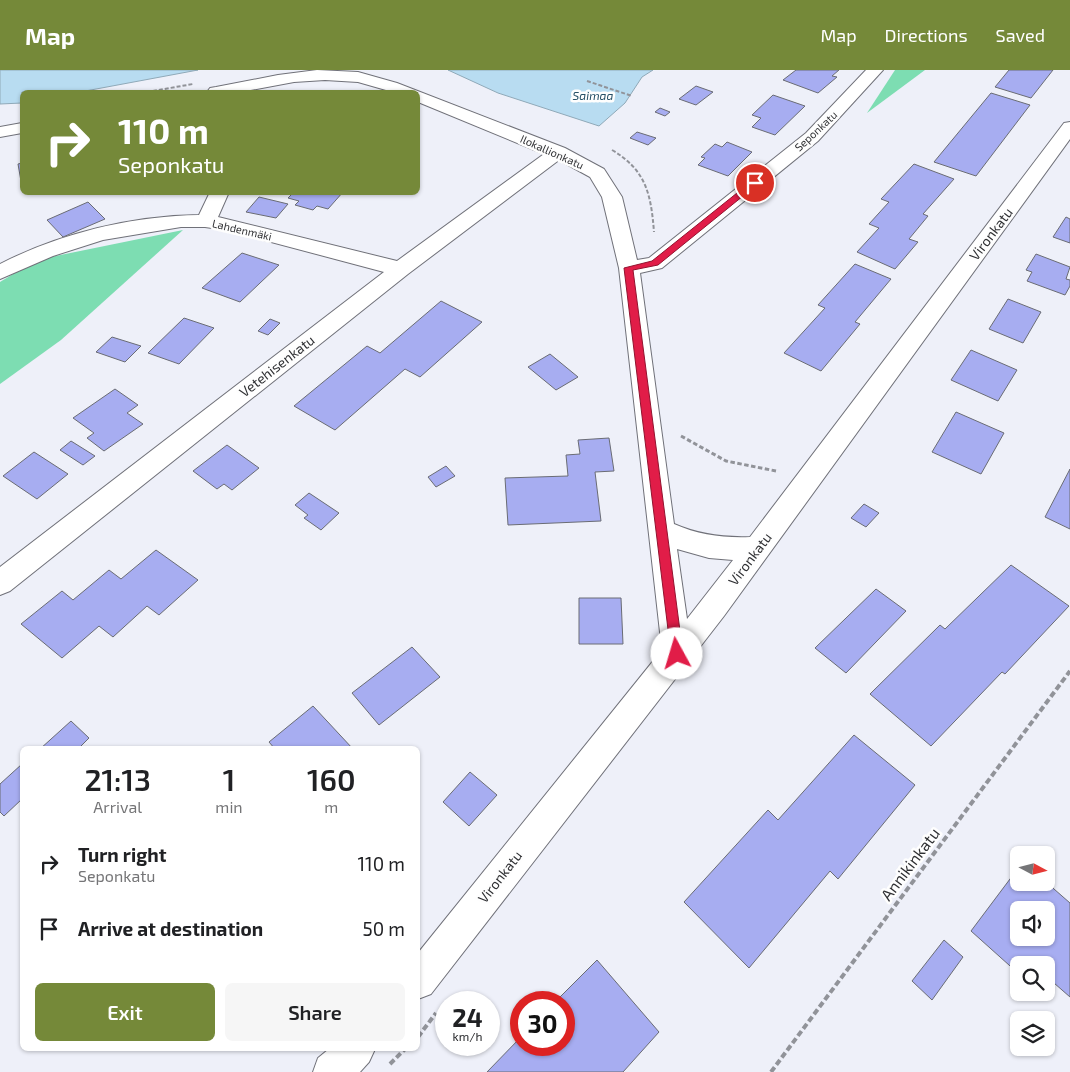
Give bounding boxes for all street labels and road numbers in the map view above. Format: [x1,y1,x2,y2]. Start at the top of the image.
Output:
street label: Seponkatu [792,108,840,154]
street label: Ilokallionkatu [518,132,586,171]
street label: Vironkatu [965,204,1016,263]
street label: Lahdenmäki [211,216,273,243]
street label: Vetehisenkatu [236,331,318,400]
street label: Vironkatu [724,529,775,588]
street label: Annikinkatu [876,824,943,904]
street label: Vironkatu [474,847,525,906]

